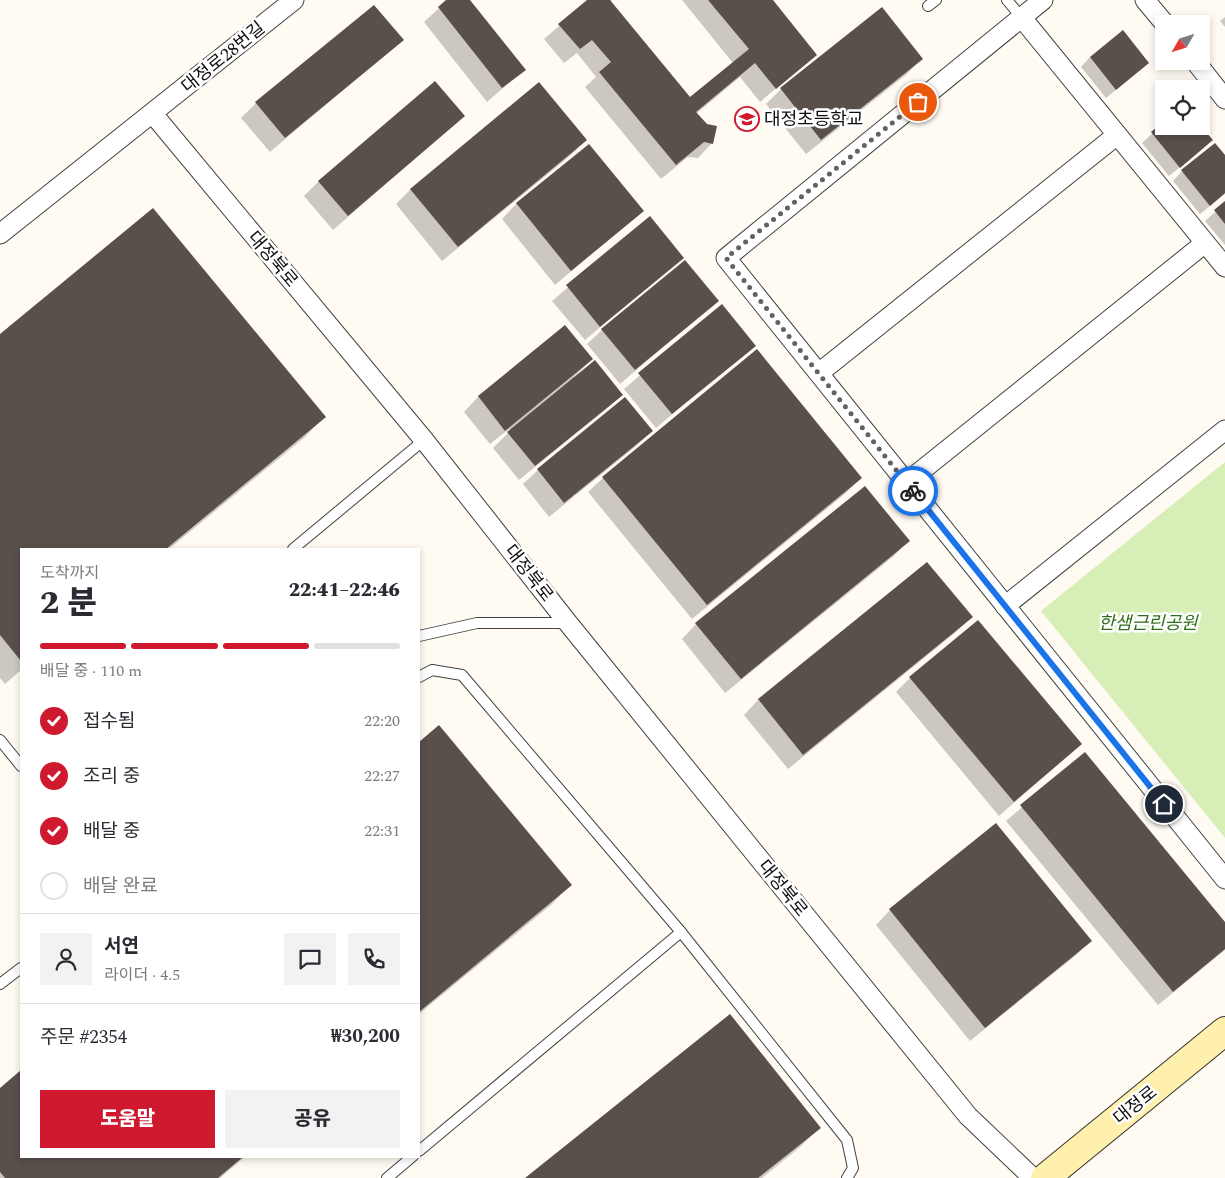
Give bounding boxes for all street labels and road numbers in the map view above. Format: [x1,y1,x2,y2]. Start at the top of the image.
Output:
street label: 대정로28번길 [176,15,271,100]
street label: 대정북로 [241,225,304,293]
street label: 대정북로 [498,539,560,608]
street label: 대정북로 [751,854,814,923]
street label: 대정로 [1108,1079,1163,1132]

